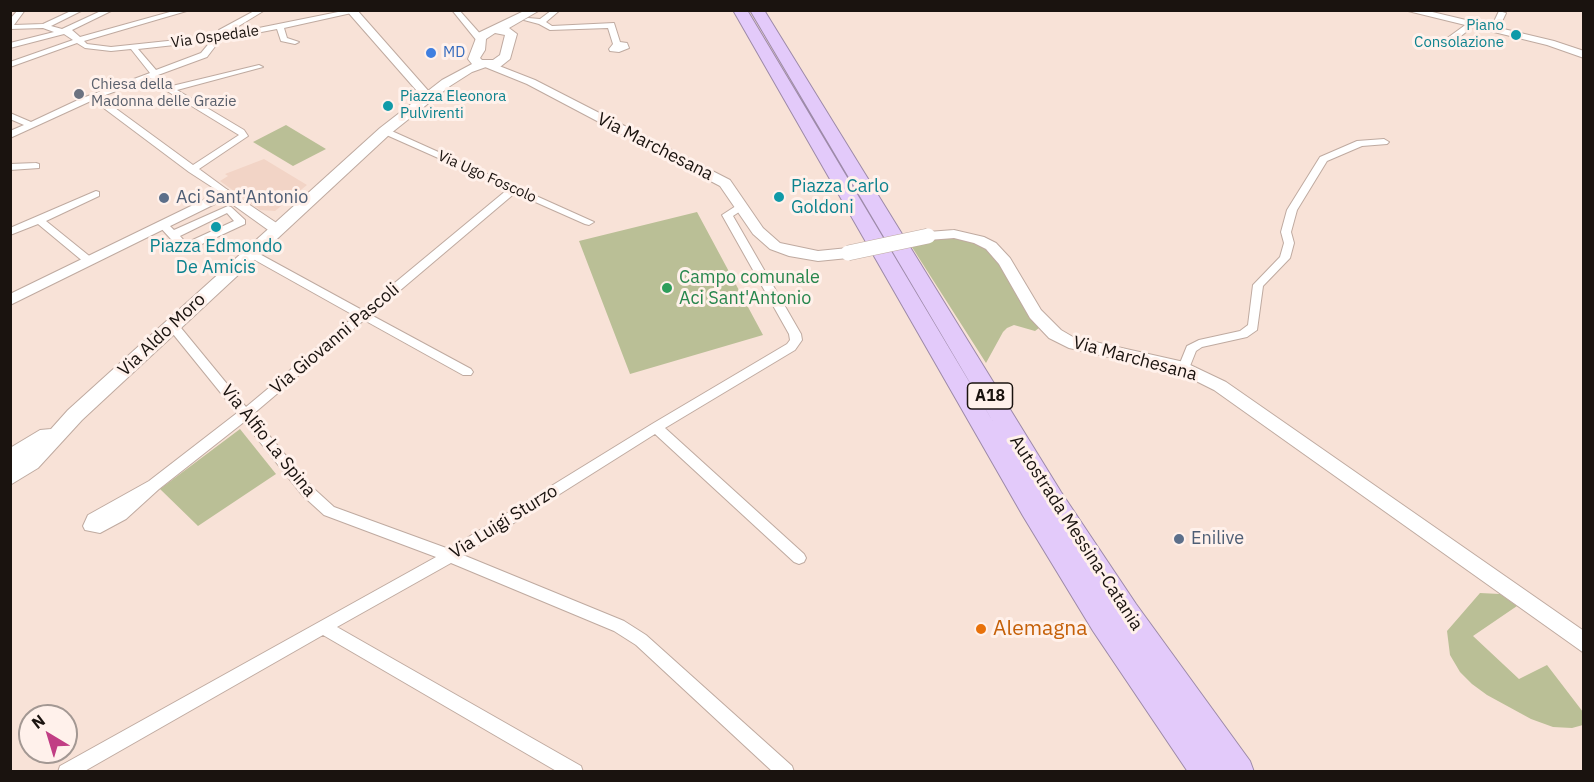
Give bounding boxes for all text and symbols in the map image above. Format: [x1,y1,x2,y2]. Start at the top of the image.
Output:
place label: Piano Consolazione [1414,17,1504,52]
street label: Via Ospedale [170,22,260,52]
marker: Piano Consolazione [1509,28,1523,42]
place label: MD [443,44,465,62]
marker: MD [424,46,438,60]
place label: Chiesa della Madonna delle Grazie [91,76,236,111]
marker: Chiesa della Madonna delle Grazie [72,87,86,101]
place label: Piazza Eleonora Pulvirenti [400,88,506,123]
marker: Piazza Eleonora Pulvirenti [381,99,395,113]
street label: Via Marchesana [593,108,717,186]
street label: Via Ugo Foscolo [435,147,539,207]
place label: Piazza Carlo Goldoni [791,176,889,219]
place label: Aci Sant'Antonio [176,187,308,209]
marker: Piazza Carlo Goldoni [772,190,786,204]
marker: Aci Sant'Antonio [157,191,171,205]
marker: Piazza Edmondo De Amicis [209,220,223,234]
place label: Piazza Edmondo De Amicis [150,236,282,278]
place label: Campo comunale Aci Sant'Antonio [679,267,820,310]
street label: Via Giovanni Pascoli [266,279,404,399]
marker: Campo comunale Aci Sant'Antonio [660,281,674,295]
street label: Via Aldo Moro [114,289,210,381]
street label: Via Marchesana [1071,332,1199,386]
street label: Via Alfio La Spina [216,380,320,502]
road number: A18 [968,383,1012,409]
street label: Autostrada Messina-Catania [1005,431,1147,635]
street label: Via Luigi Sturzo [446,480,562,564]
place label: Enilive [1191,528,1244,550]
marker: Enilive [1172,532,1186,546]
place label: Alemagna [993,616,1087,642]
marker: Alemagna [974,622,988,636]
north arrow [18,704,78,764]
text: N [27,710,49,733]

